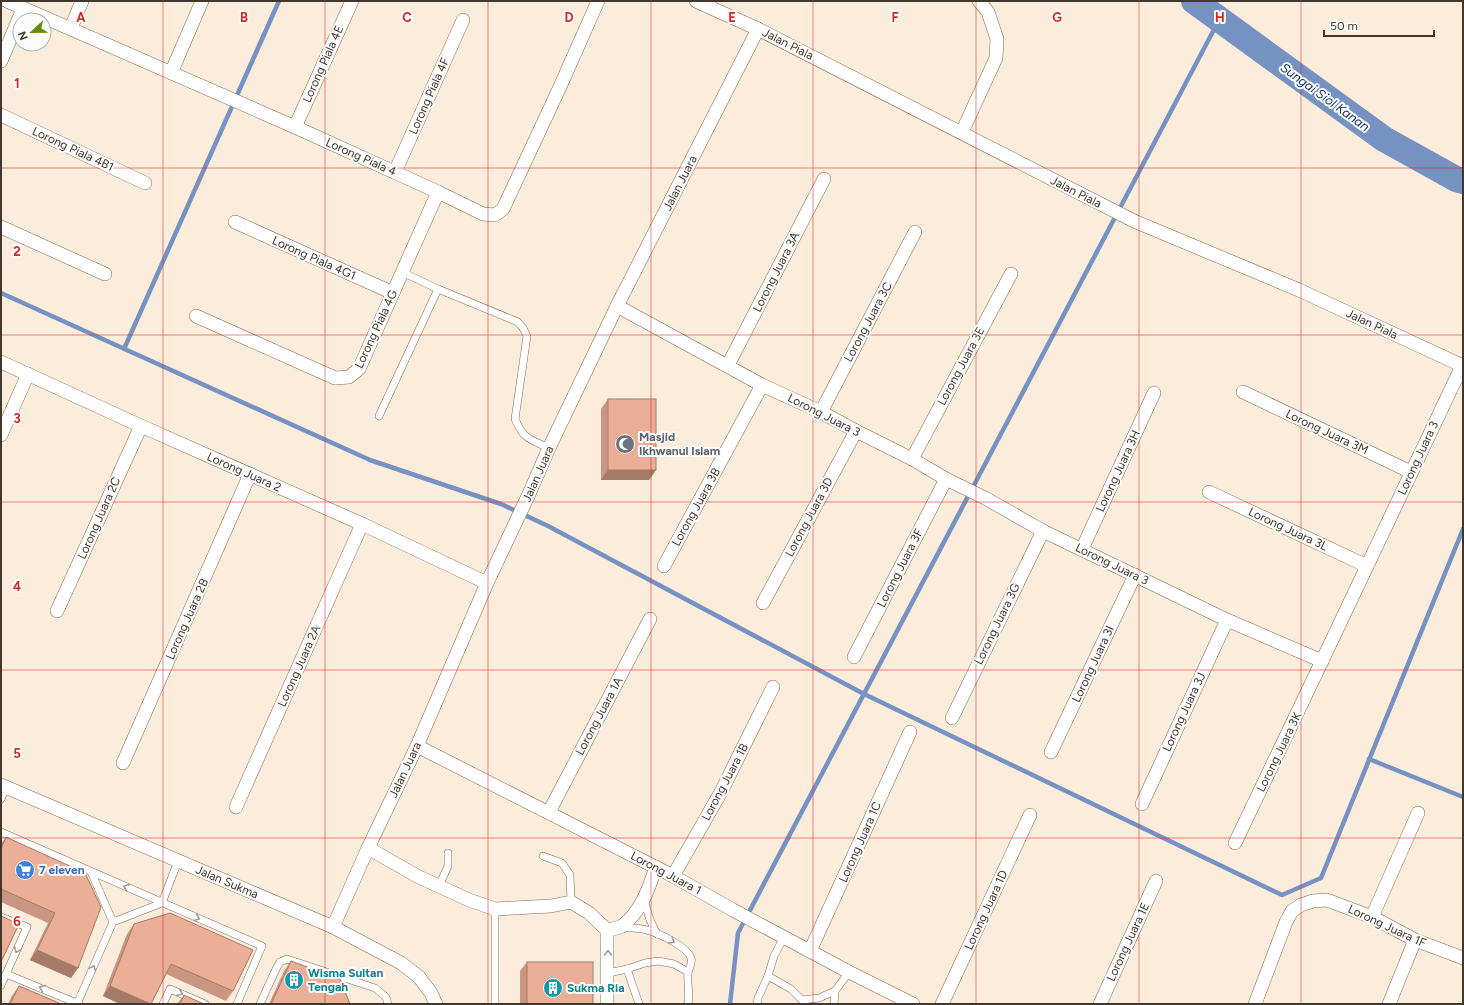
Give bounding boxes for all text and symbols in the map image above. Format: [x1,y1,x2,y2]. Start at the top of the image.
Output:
text: A [76,10,86,25]
text: B [240,10,248,25]
text: C [402,10,412,25]
text: D [564,10,574,25]
text: E [728,10,736,25]
text: F [891,10,899,25]
text: G [1052,10,1062,25]
text: H [1215,10,1225,25]
north arrow [12,12,52,52]
scale bar [1324,12,1434,38]
text: 50 m [1330,19,1358,33]
street label: Lorong Piala 4E [300,23,346,105]
street label: Jalan Piala [760,25,816,63]
text: N [16,29,31,42]
street label: Lorong Piala 4F [406,55,452,137]
water label: Sungai Siol Kanan [1278,60,1372,134]
text: 1 [14,76,20,91]
street label: Lorong Piala 4B1 [30,124,116,174]
street label: Lorong Piala 4 [323,135,399,179]
street label: Jalan Juara [660,153,700,213]
street label: Jalan Piala [1048,173,1104,211]
street label: Lorong Juara 3A [750,230,802,314]
street label: Lorong Piala 4G1 [270,233,358,283]
text: 2 [13,244,21,259]
street label: Lorong Juara 3C [841,279,895,364]
street label: Lorong Piala 4G [352,287,400,371]
street label: Jalan Piala [1344,306,1400,342]
street label: Lorong Juara 3E [934,324,988,408]
street label: Lorong Juara 3 [785,391,863,439]
street label: Lorong Juara 3M [1283,407,1371,457]
text: 3 [13,411,21,426]
street label: Lorong Juara 3 [1395,419,1441,497]
street label: Lorong Juara 3H [1093,428,1143,514]
place label: Masjid Ikhwanul Islam [639,430,720,458]
mosque icon: Masjid Ikhwanul Islam [614,433,636,455]
street label: Jalan Juara [519,444,557,504]
street label: Lorong Juara 2 [205,449,283,495]
street label: Lorong Juara 3B [669,466,723,548]
street label: Lorong Juara 2C [75,474,124,561]
street label: Lorong Juara 3D [782,475,836,559]
street label: Lorong Juara 3L [1246,505,1331,554]
street label: Lorong Juara 3F [874,526,926,610]
street label: Lorong Juara 3 [1073,540,1151,588]
street label: Lorong Juara 2B [163,576,211,662]
text: 4 [13,579,21,594]
street label: Lorong Juara 3G [971,581,1023,667]
street label: Lorong Juara 2A [275,623,323,709]
street label: Lorong Juara 3I [1069,624,1117,704]
street label: Lorong Juara 3J [1160,670,1208,754]
street label: Lorong Juara 1A [573,675,625,757]
street label: Lorong Juara 3K [1254,709,1305,794]
street label: Jalan Juara [386,740,424,800]
street label: Lorong Juara 1B [699,741,751,823]
text: 5 [13,746,21,761]
street label: Lorong Juara 1C [836,799,884,884]
street label: Lorong Juara 1 [628,849,704,897]
supermarket icon: 7 eleven [14,859,36,881]
street label: Jalan Sukma [193,862,261,902]
place label: 7 eleven [39,863,85,877]
street label: Lorong Juara 1D [961,868,1011,952]
one-way arrow [122,884,130,892]
street label: Lorong Juara 1E [1104,900,1152,984]
street label: Lorong Juara 1F [1346,902,1429,950]
text: 6 [13,914,21,929]
one-way arrow [194,914,201,922]
one-way arrow [668,937,675,944]
one-way arrow [14,945,22,953]
one-way arrow [604,950,612,956]
one-way arrow [88,965,96,973]
place label: Wisma Sultan Tengah [308,966,383,994]
building icon: Wisma Sultan Tengah [283,969,305,991]
building icon: Sukma Ria [542,977,564,999]
place label: Sukma Ria [567,981,625,995]
one-way arrow [38,985,45,993]
one-way arrow [175,988,183,996]

